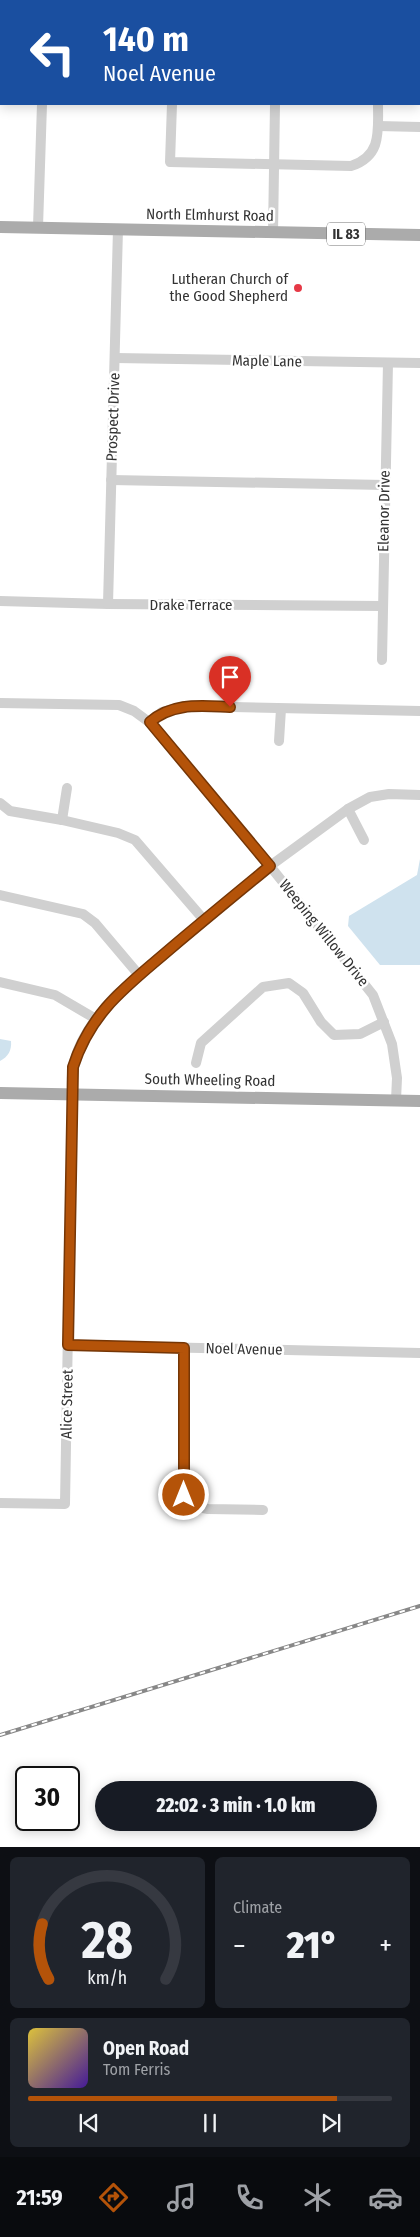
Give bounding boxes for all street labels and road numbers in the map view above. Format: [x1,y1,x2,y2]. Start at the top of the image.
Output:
street label: North Elmhurst Road [146,205,274,225]
road number: IL 83 [327,222,365,245]
street label: Maple Lane [232,351,302,371]
street label: Prospect Drive [102,372,124,462]
street label: Eleanor Drive [374,470,394,552]
street label: Drake Terrace [149,596,233,614]
street label: Weeping Willow Drive [275,876,373,990]
street label: South Wheeling Road [144,1070,276,1090]
street label: Noel Avenue [205,1339,283,1359]
street label: Alice Street [57,1369,77,1439]

